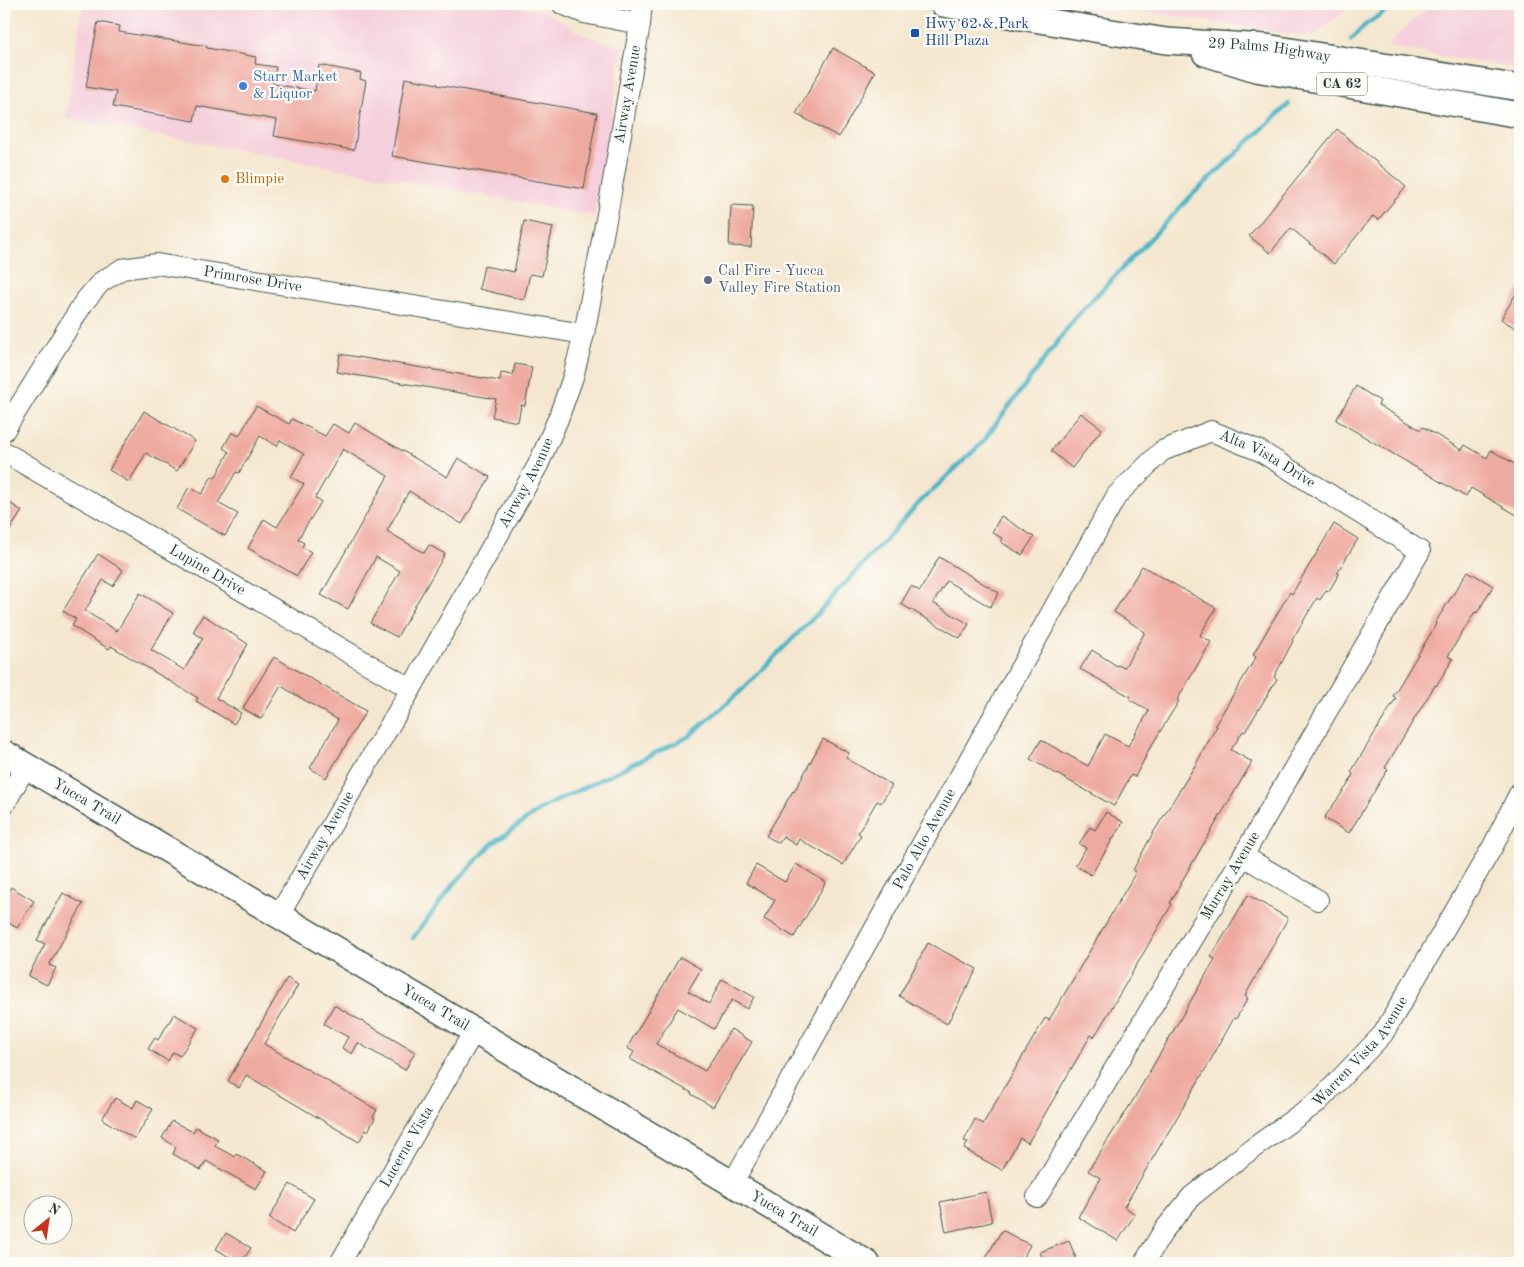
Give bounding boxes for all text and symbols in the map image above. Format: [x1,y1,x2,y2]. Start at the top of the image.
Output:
place label: Hwy 62 & Park Hill Plaza [925,17,1029,49]
marker: Hwy 62 & Park Hill Plaza [909,27,921,39]
street label: 29 Palms Highway [1208,36,1332,65]
street label: Airway Avenue [612,44,644,145]
place label: Starr Market & Liquor [253,70,338,102]
road number: CA 62 [1317,72,1367,96]
marker: Starr Market & Liquor [237,80,249,92]
place label: Blimpie [235,172,284,187]
marker: Blimpie [219,173,231,185]
street label: Primrose Drive [202,264,303,295]
place label: Cal Fire - Yucca Valley Fire Station [718,264,841,296]
marker: Cal Fire - Yucca Valley Fire Station [702,274,714,286]
street label: Alta Vista Drive [1217,428,1318,491]
street label: Airway Avenue [496,436,556,531]
street label: Lupine Drive [166,542,248,598]
street label: Yucca Trail [50,776,123,828]
street label: Palo Alto Avenue [891,786,959,892]
street label: Airway Avenue [294,789,357,882]
street label: Murray Avenue [1199,829,1263,923]
street label: Yucca Trail [399,982,472,1034]
street label: Warren Vista Avenue [1310,994,1411,1110]
street label: Lucerne Vista [378,1103,437,1190]
street label: Yucca Trail [748,1188,820,1240]
north arrow [22,1194,72,1244]
text: N [46,1201,62,1218]

